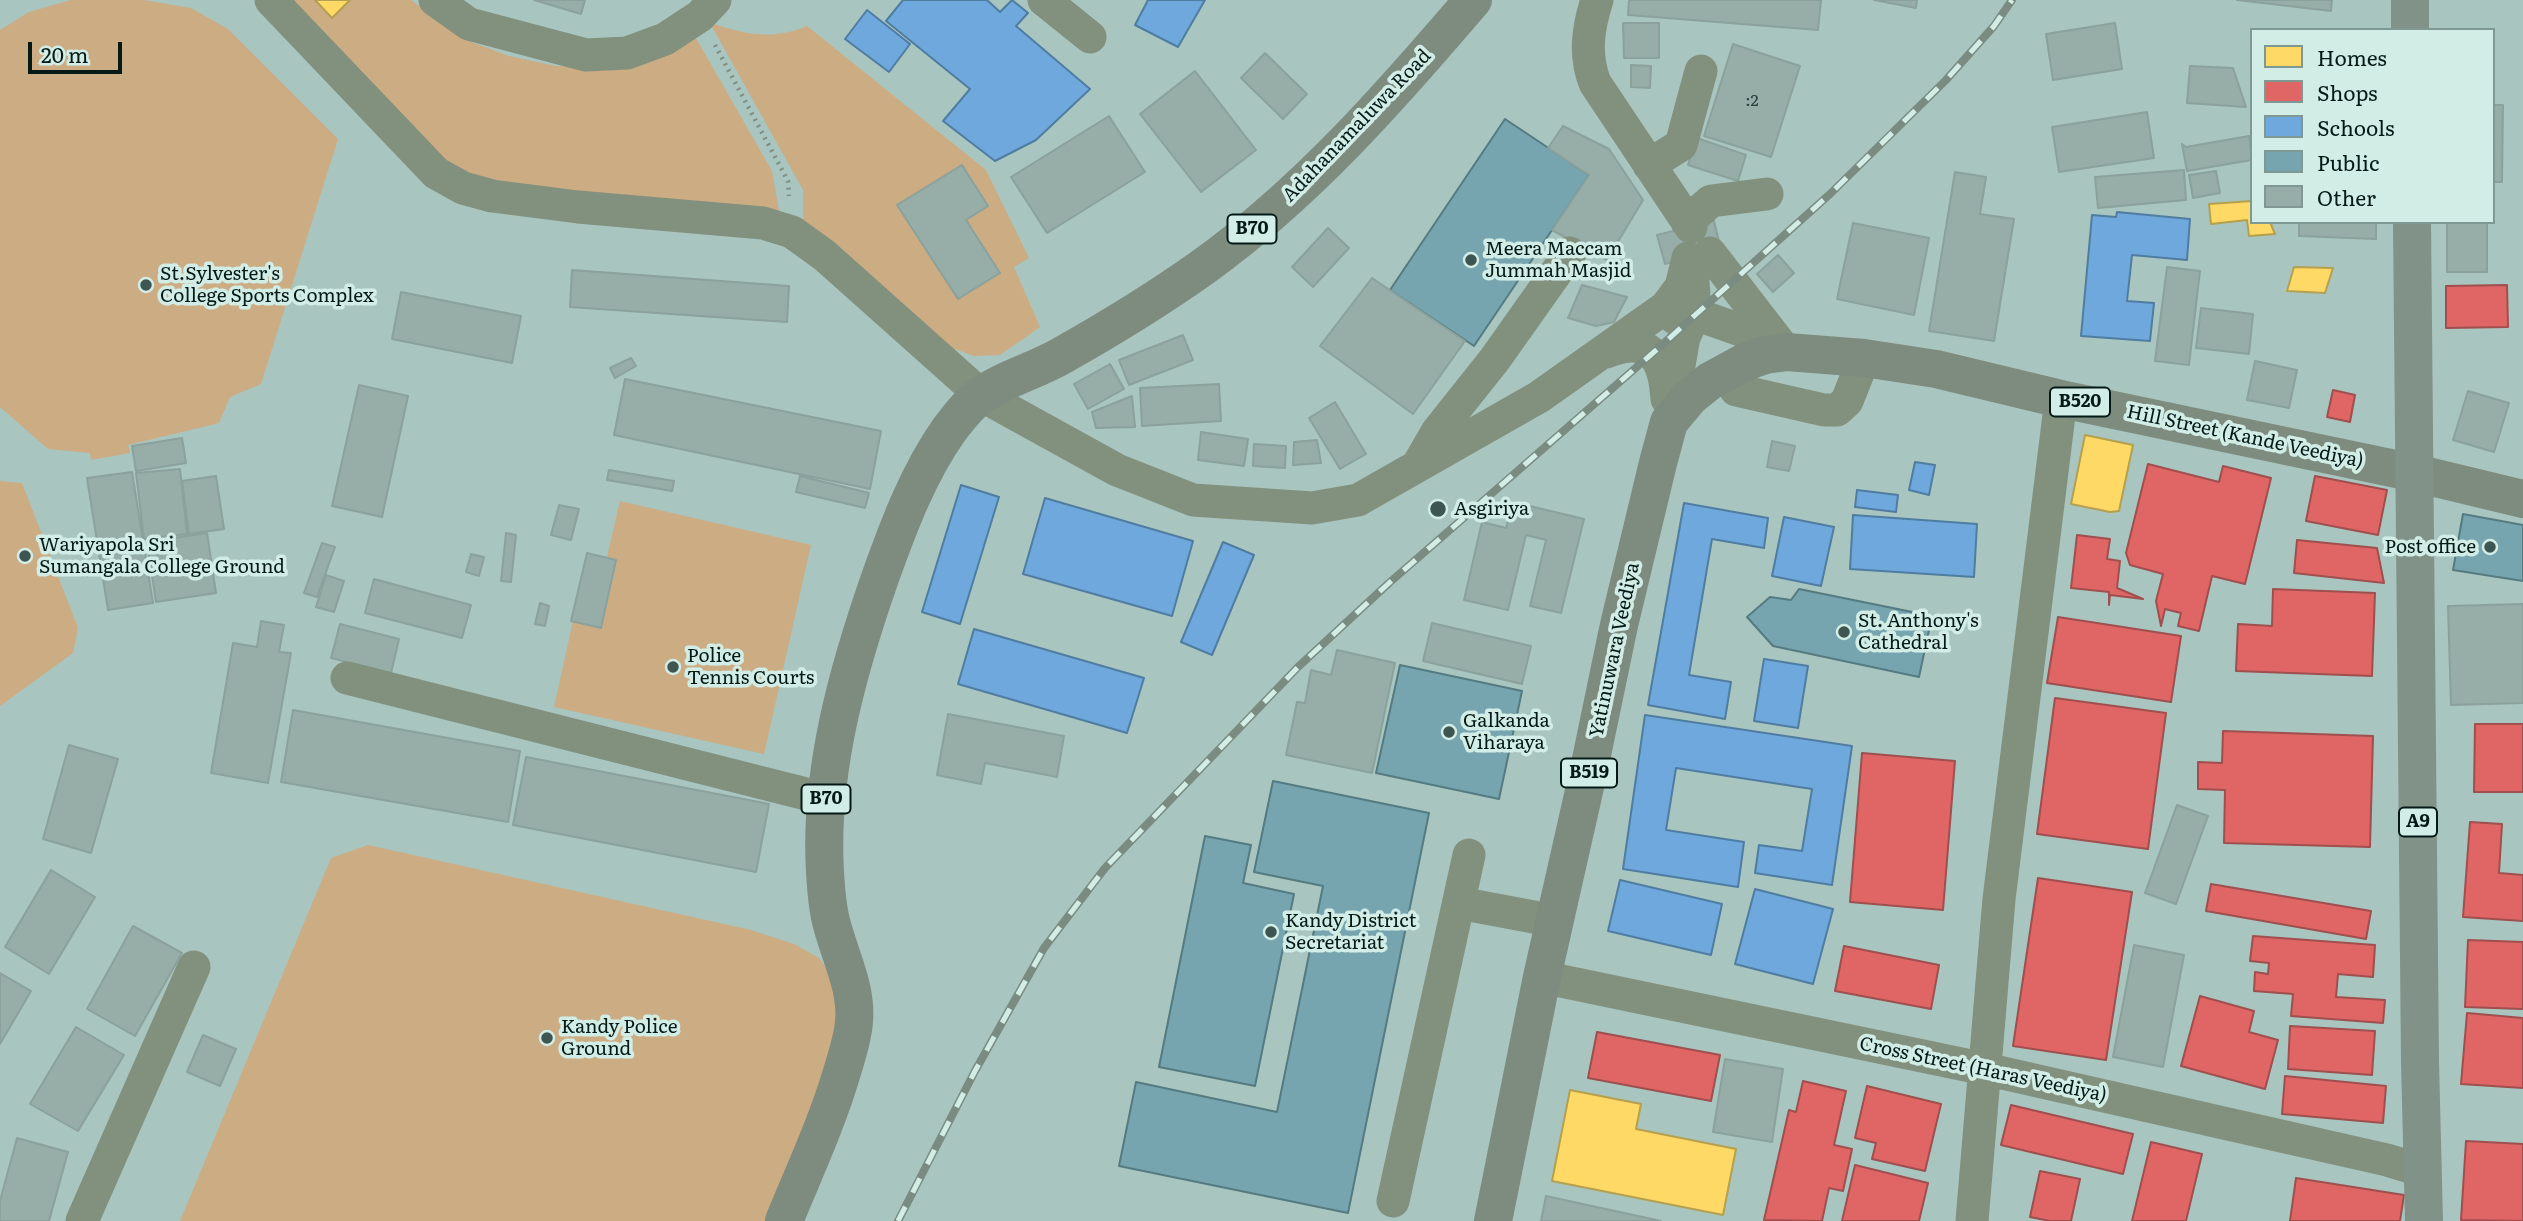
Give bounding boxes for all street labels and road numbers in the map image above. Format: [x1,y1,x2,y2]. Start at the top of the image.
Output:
street label: Adahanamaluwa Road [1278,45,1436,207]
road number: B70 [1228,214,1276,244]
road number: B520 [2050,388,2110,416]
street label: Hill Street (Kande Veediya) [2125,401,2365,473]
street label: Yatinuwara Veediya [1585,560,1645,740]
road number: B519 [1561,758,1617,788]
road number: B70 [802,784,850,814]
road number: A9 [2399,808,2437,836]
street label: Cross Street (Haras Veediya) [1857,1033,2109,1107]

